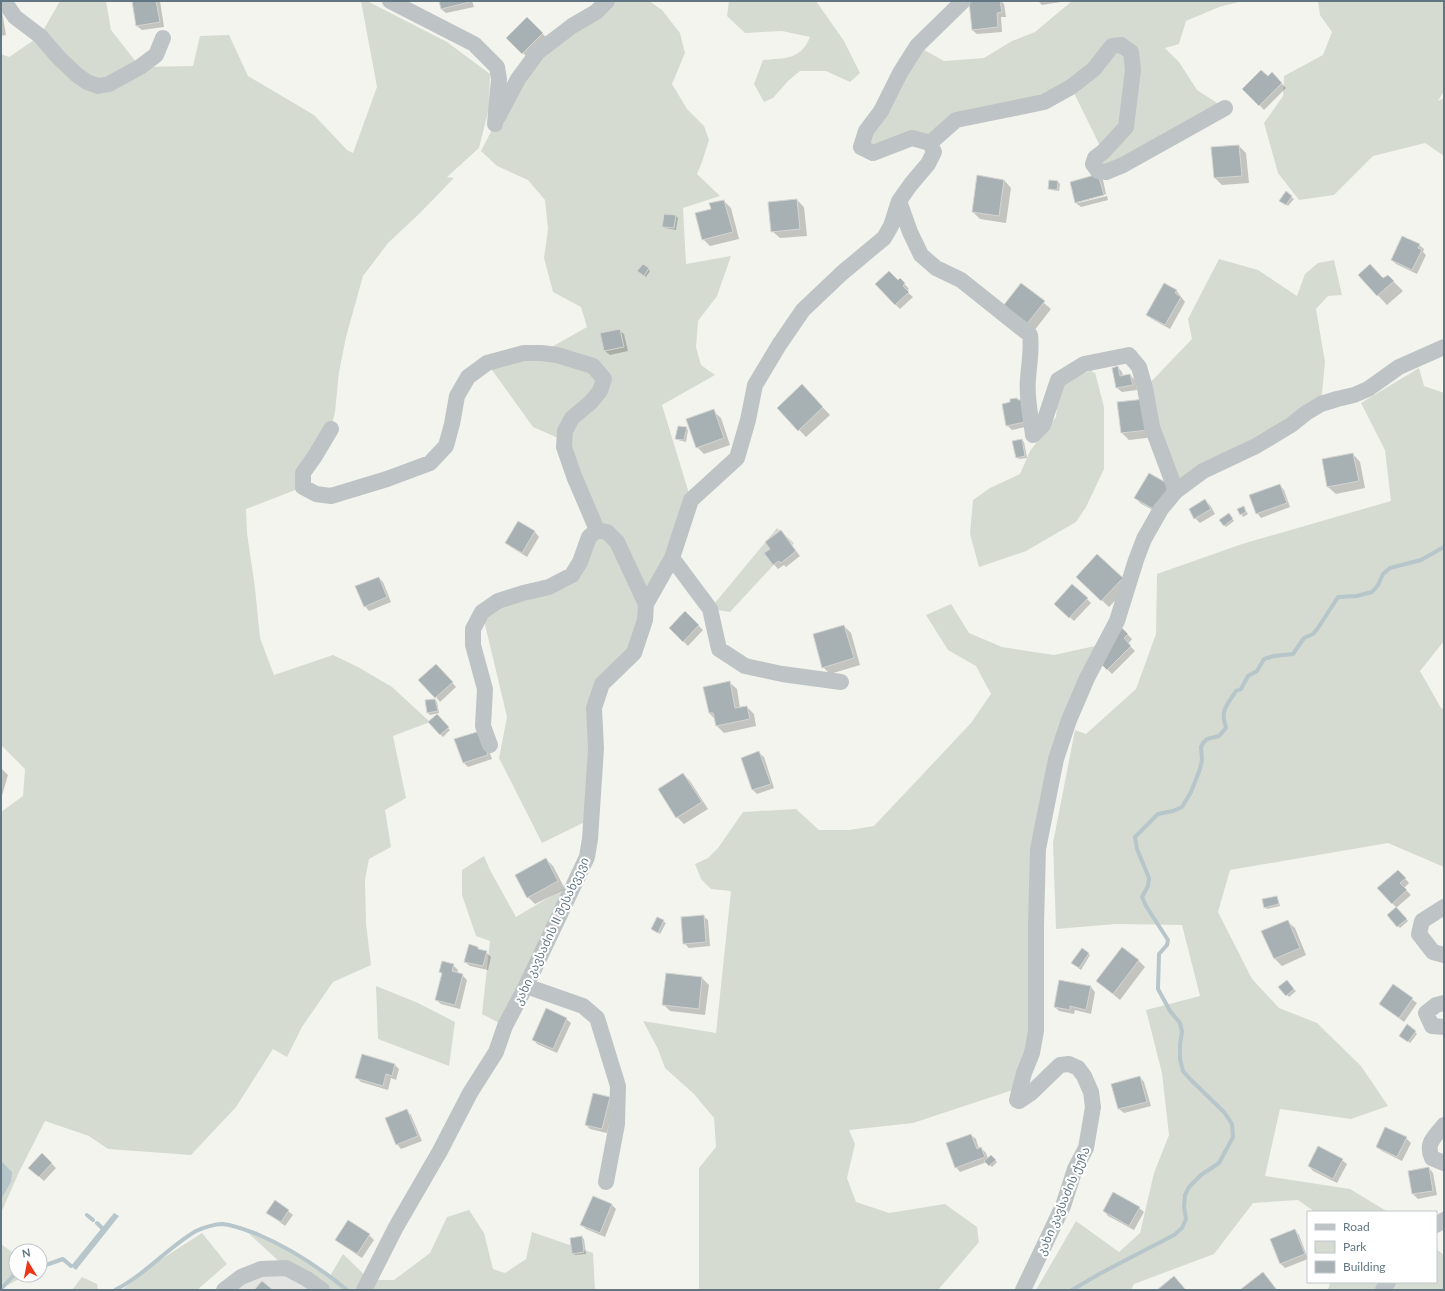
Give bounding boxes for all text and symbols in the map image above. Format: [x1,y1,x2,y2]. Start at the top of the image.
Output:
street label: კახი კავსაძის II შესახვევი [510,855,592,1007]
street label: კახი კავსაძის ქუჩა [1033,1144,1093,1258]
legend [1307,1211,1437,1283]
text: Road [1343,1219,1370,1234]
text: Park [1343,1239,1367,1254]
north arrow [8,1243,48,1283]
text: N [21,1246,31,1260]
text: Building [1343,1259,1386,1274]

